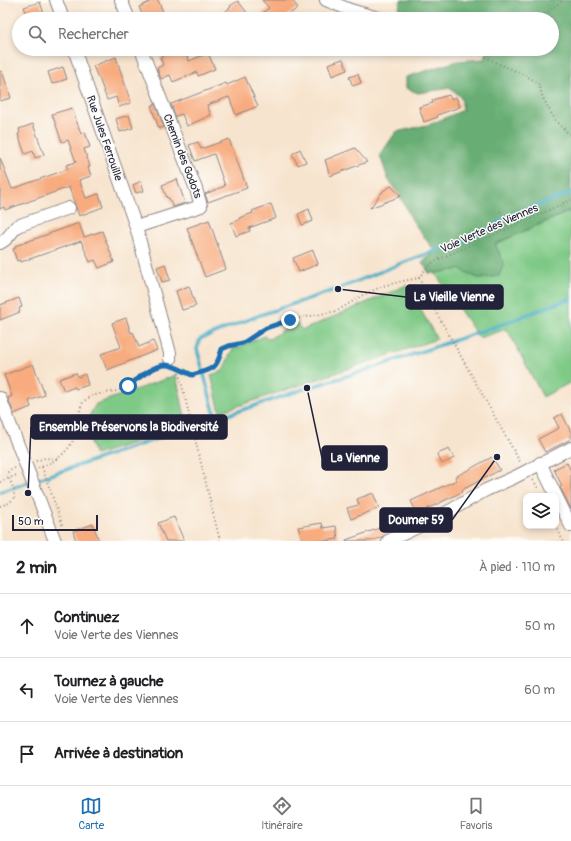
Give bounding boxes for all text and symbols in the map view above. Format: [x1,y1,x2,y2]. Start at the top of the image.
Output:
search box [12,12,559,56]
icon: search [26,23,48,45]
text: Rechercher [58,25,129,44]
street label: Rue Jules Ferrouille [84,94,125,183]
street label: Chemin des Godots [160,112,205,200]
street label: Voie Verte des Viennes [438,201,540,256]
callout: La Vieille Vienne [406,285,503,309]
text: La Vieille Vienne [413,290,496,305]
route end [281,311,299,329]
route start [119,377,137,395]
callout: Ensemble Préservons la Biodiversité [31,415,227,439]
text: Ensemble Préservons la Biodiversité [39,420,220,435]
callout: La Vienne [322,446,387,470]
text: La Vienne [330,451,381,466]
map controls [523,493,559,529]
button: layers [523,493,559,529]
callout: Doumer 59 [380,508,452,532]
scale bar [12,513,98,532]
text: Doumer 59 [388,513,444,528]
text: 50 m [18,515,44,528]
text: 2 min [16,557,57,578]
text: À pied · 110 m [479,559,555,575]
text: Continuez [54,608,119,627]
icon: ahead [16,615,38,637]
text: 50 m [525,618,555,634]
text: Voie Verte des Viennes [54,627,178,643]
text: Tournez à gauche [54,672,164,691]
icon: left [16,679,38,701]
text: 60 m [524,682,555,698]
text: Voie Verte des Viennes [54,691,178,707]
icon: arrive [16,743,38,765]
text: Arrivée à destination [54,744,183,763]
tab: Carte [78,795,104,832]
tab: Itinéraire [261,795,303,832]
tab: Favoris [460,795,492,832]

